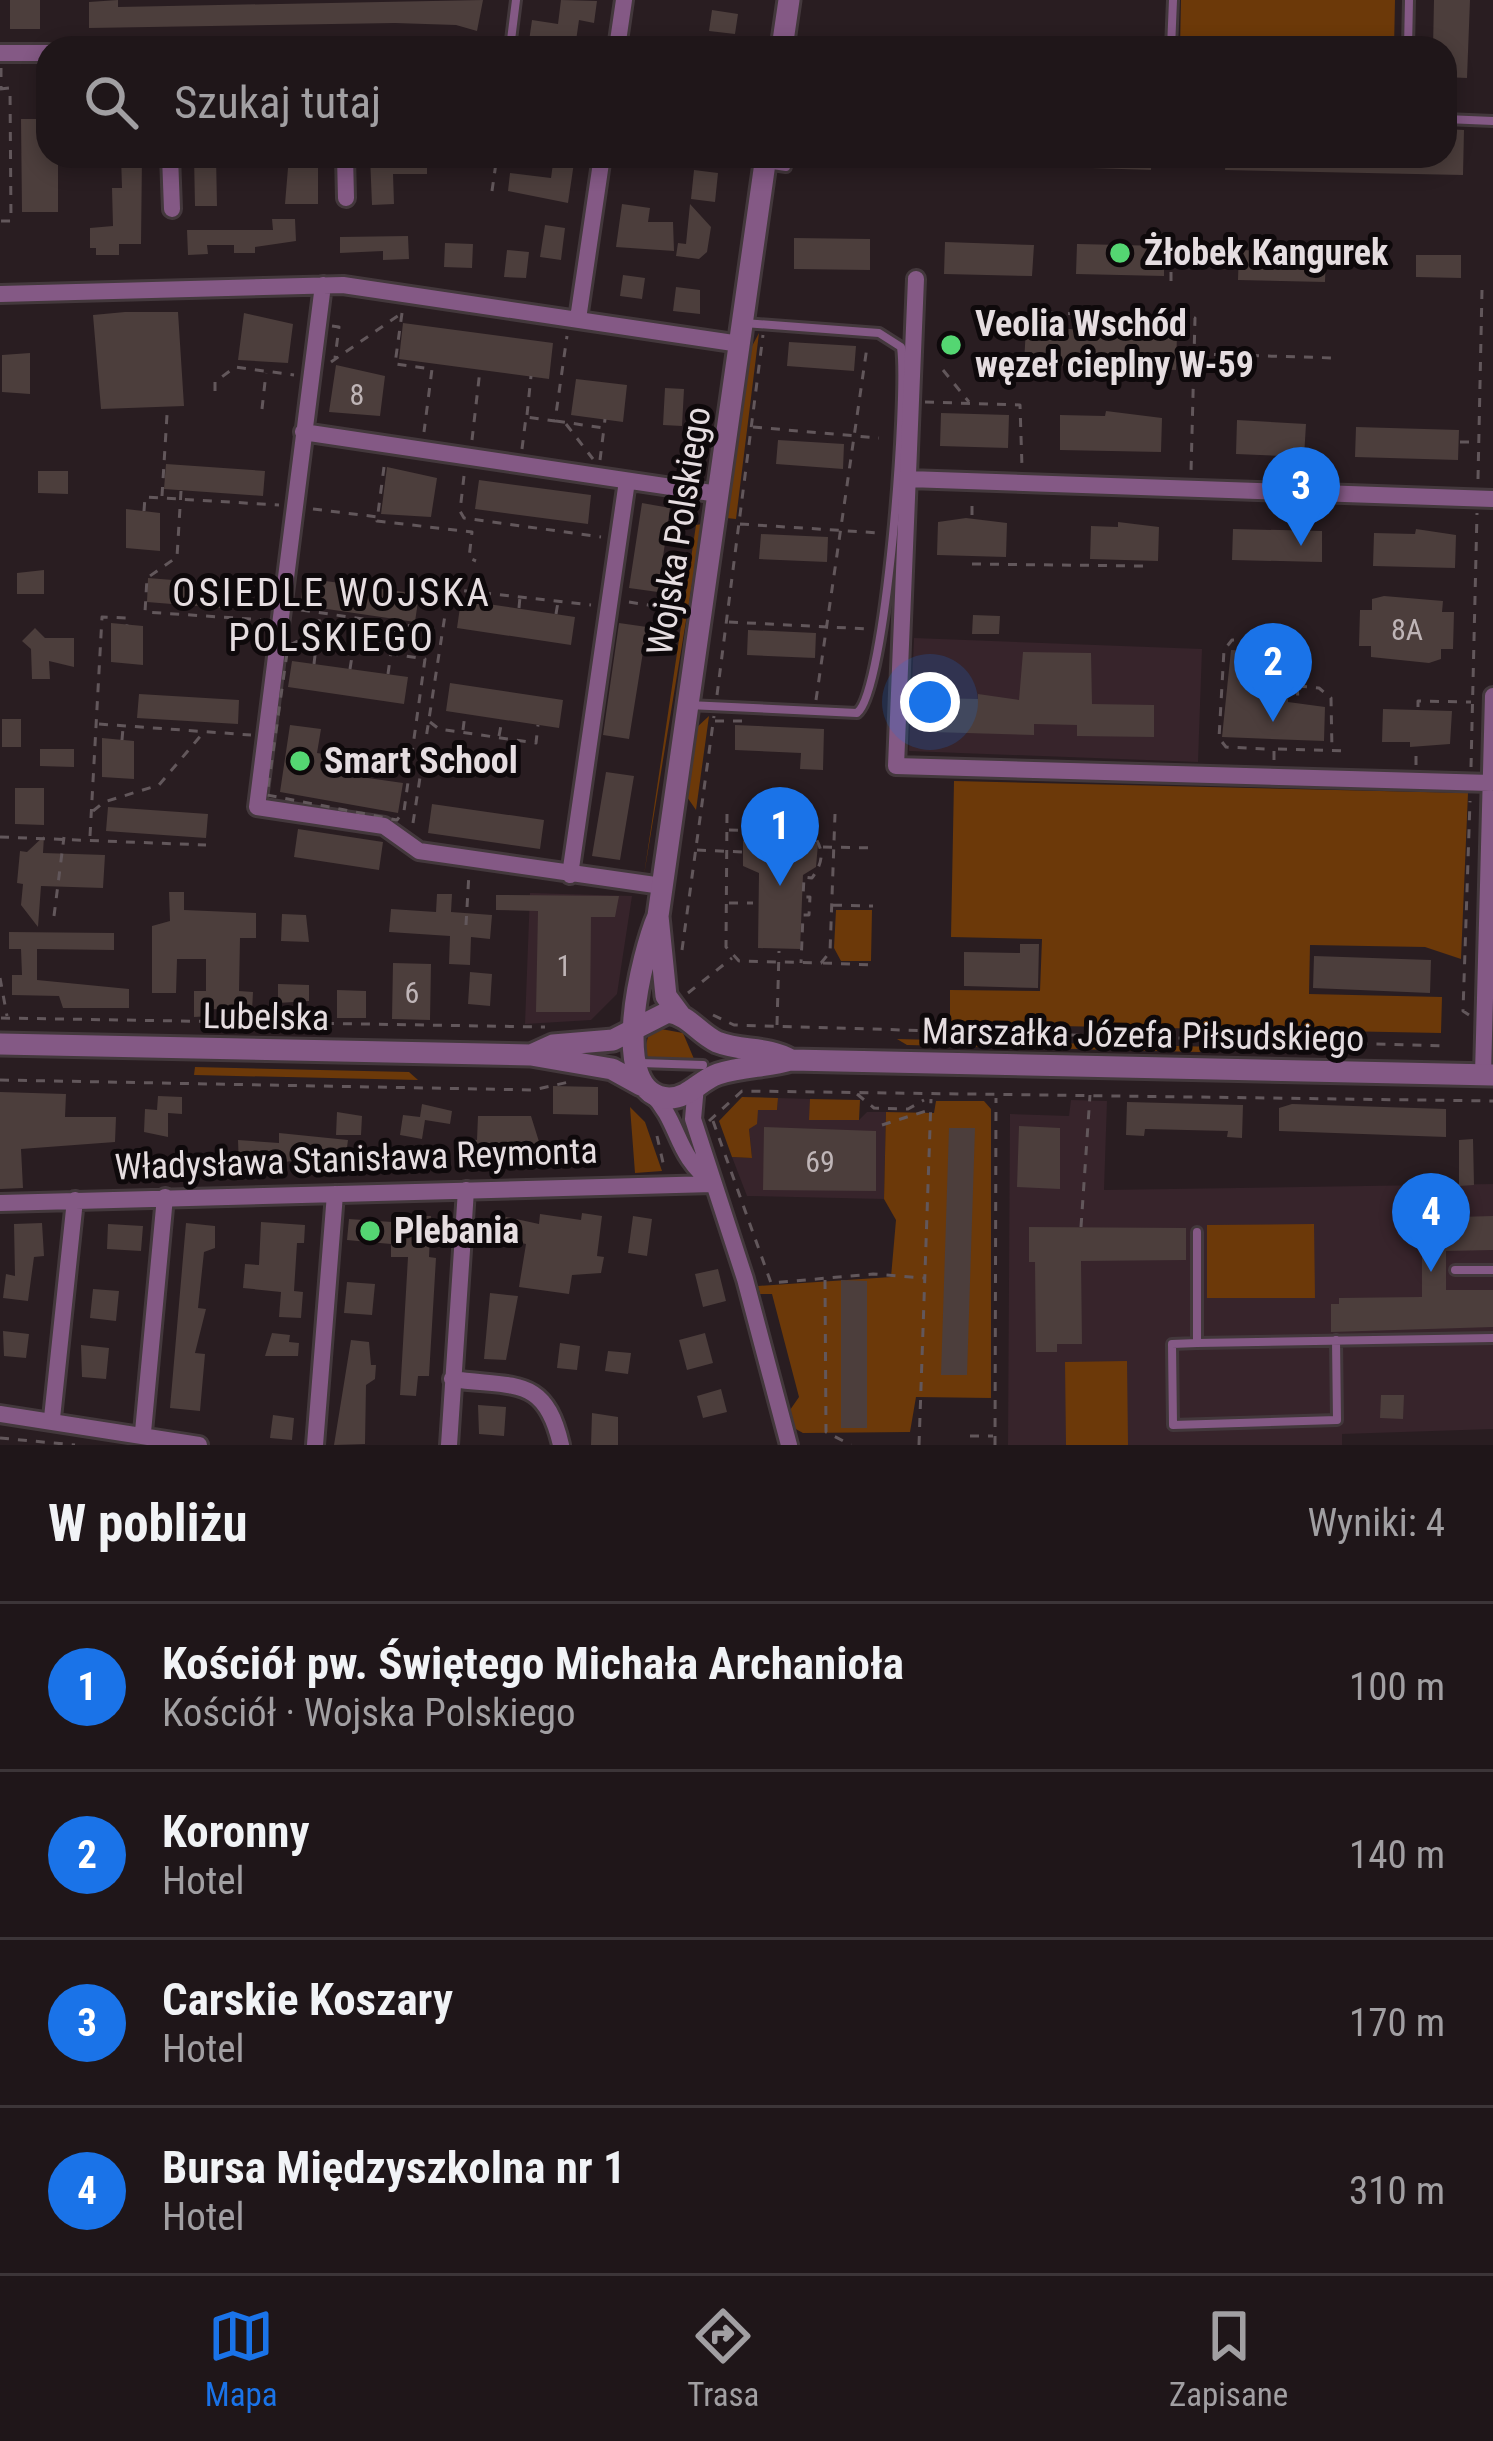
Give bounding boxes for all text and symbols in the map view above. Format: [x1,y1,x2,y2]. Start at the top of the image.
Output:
search box [36,36,1457,168]
icon: search [78,69,144,135]
text: Szukaj tutaj [174,76,381,129]
place label: Żłobek Kangurek [1144,232,1389,274]
marker: Żłobek Kangurek [1107,240,1133,266]
place label: Veolia Wschód węzeł cieplny W-59 [975,303,1254,386]
marker: Veolia Wschód węzeł cieplny W-59 [938,332,964,358]
house number: 8 [350,377,364,412]
street label: Wojska Polskiego [639,404,719,658]
pin: 3 [1262,447,1340,546]
district label: OSIEDLE WOJSKA POLSKIEGO [172,570,492,661]
house number: 8A [1391,612,1423,647]
pin: 2 [1234,623,1312,722]
your location [900,672,960,732]
place label: Smart School [324,740,518,782]
marker: Smart School [287,748,313,774]
pin: 1 [741,787,819,886]
house number: 1 [557,948,571,983]
house number: 6 [405,975,419,1010]
street label: Lubelska [202,995,330,1039]
street label: Marszałka Józefa Piłsudskiego [921,1010,1365,1060]
street label: Władysława Stanisława Reymonta [114,1130,598,1188]
house number: 69 [805,1144,835,1179]
pin: 4 [1392,1173,1470,1272]
place label: Plebania [394,1210,519,1252]
marker: Plebania [357,1218,383,1244]
text: W pobliżu [48,1494,248,1553]
text: Wyniki: 4 [1307,1500,1445,1546]
text: Kościół pw. Świętego Michała Archanioła [162,1637,904,1690]
text: 1 [77,1664,97,1710]
text: 100 m [1349,1664,1445,1710]
text: Kościół · Wojska Polskiego [162,1690,576,1736]
text: Koronny [162,1805,310,1858]
text: 2 [77,1832,97,1878]
text: 140 m [1349,1832,1445,1878]
text: Hotel [162,1858,245,1904]
text: Carskie Koszary [162,1973,453,2026]
text: 3 [77,2000,97,2046]
text: 170 m [1349,2000,1445,2046]
text: Hotel [162,2026,245,2072]
text: Bursa Międzyszkolna nr 1 [162,2141,626,2194]
text: 4 [77,2168,97,2214]
text: 310 m [1349,2168,1445,2214]
text: Hotel [162,2194,245,2240]
tab: Mapa [205,2303,278,2414]
tab: Trasa [687,2303,759,2414]
tab: Zapisane [1169,2303,1288,2414]

